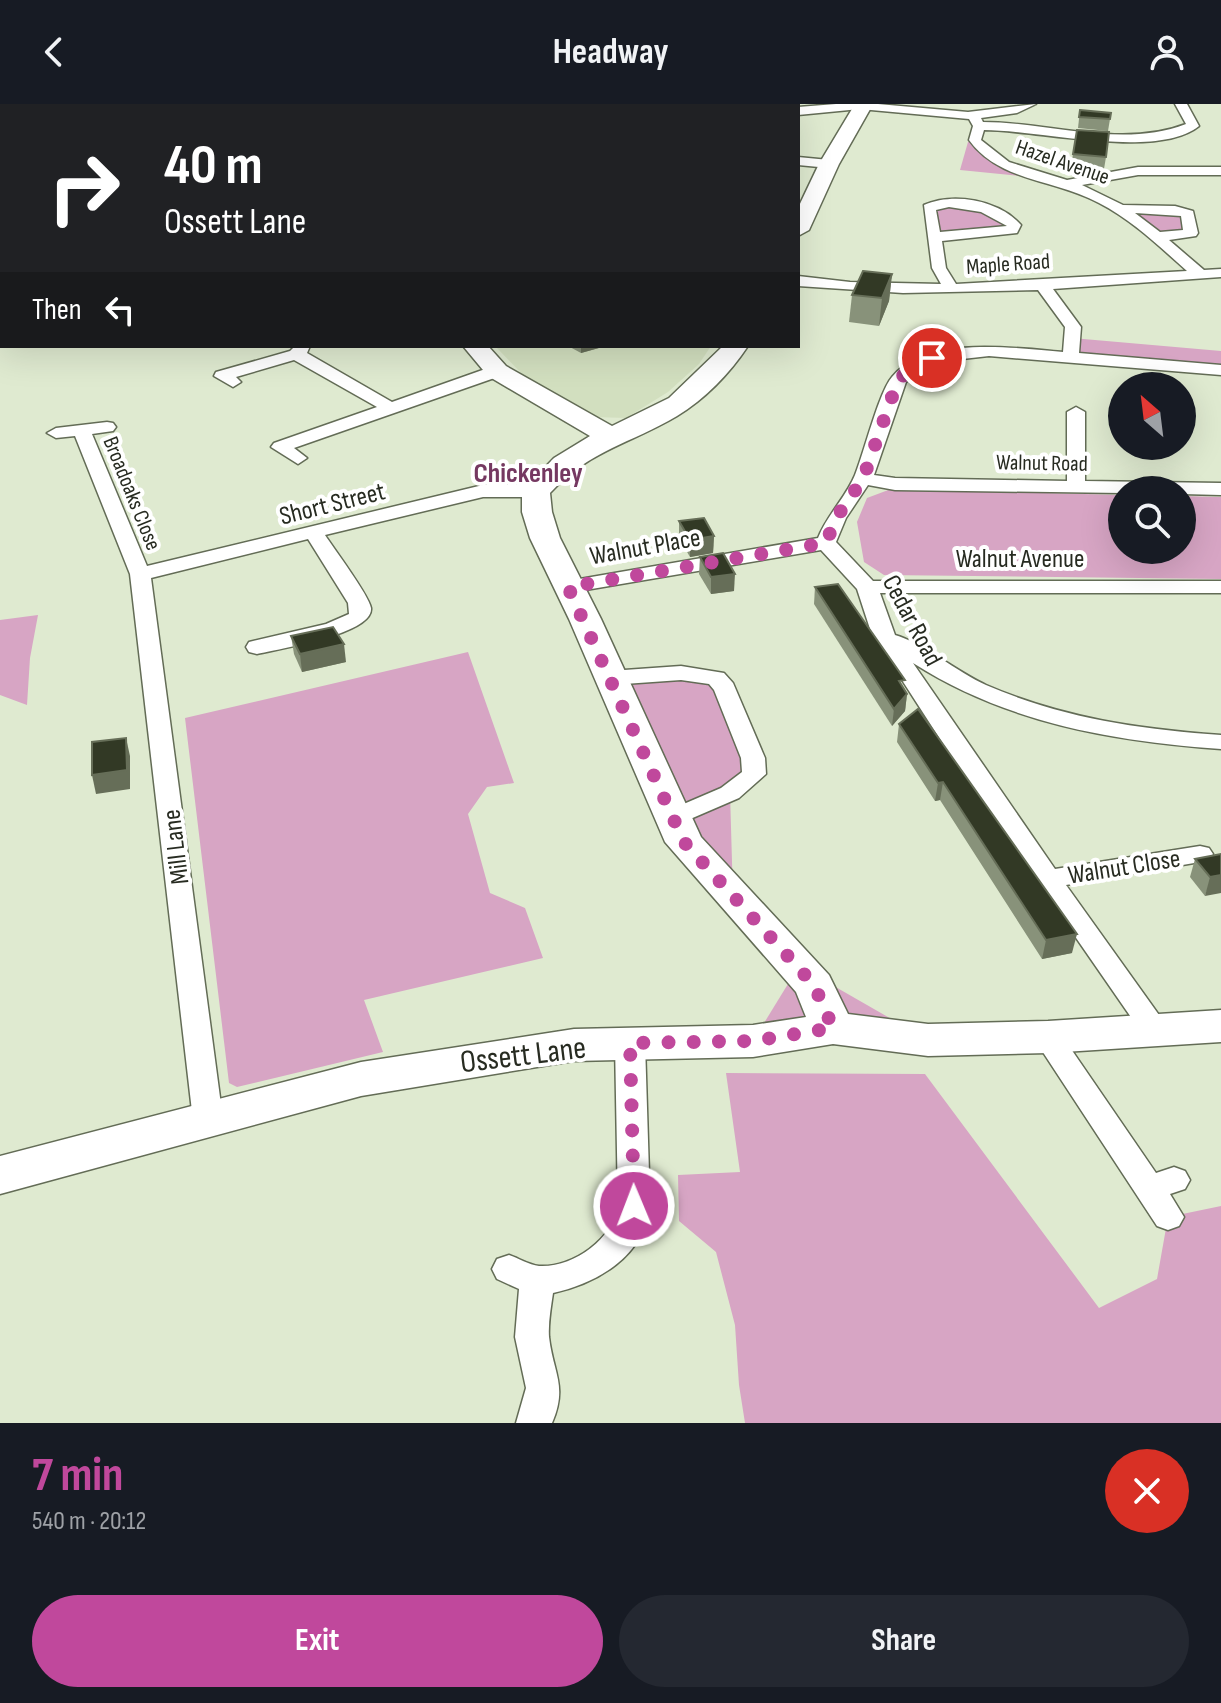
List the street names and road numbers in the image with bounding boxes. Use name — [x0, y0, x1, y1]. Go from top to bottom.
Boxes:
street label: Hazel Avenue — [1012, 134, 1113, 191]
street label: Maple Road — [965, 248, 1051, 281]
street label: Broadoaks Close — [97, 433, 167, 554]
street label: Walnut Road — [996, 449, 1088, 478]
street label: Short Street — [276, 476, 388, 533]
street label: Walnut Place — [588, 523, 703, 572]
street label: Walnut Avenue — [956, 544, 1084, 575]
street label: Cedar Road — [875, 570, 949, 672]
street label: Mill Lane — [157, 808, 196, 886]
street label: Walnut Close — [1066, 843, 1183, 892]
street label: Ossett Lane — [458, 1028, 588, 1083]

